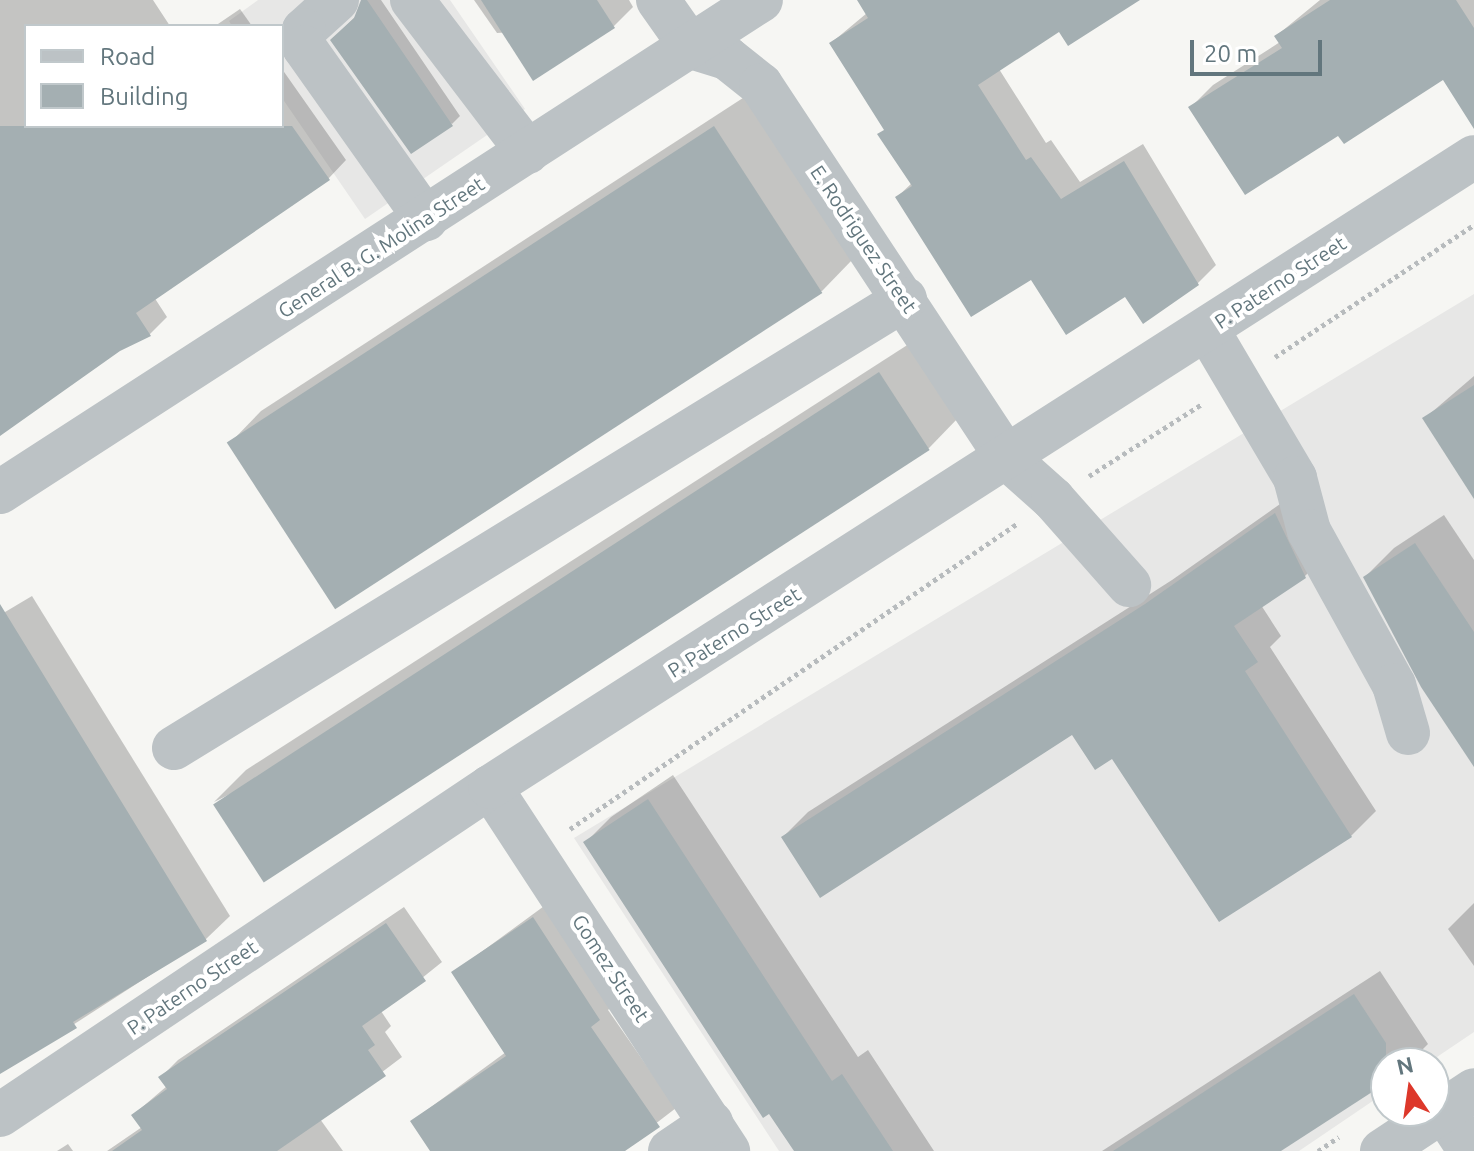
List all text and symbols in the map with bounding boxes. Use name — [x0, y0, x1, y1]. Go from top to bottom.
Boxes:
legend — [24, 24, 284, 128]
scale bar — [1194, 24, 1326, 74]
text: 20 m — [1204, 40, 1257, 67]
text: Road — [100, 43, 155, 70]
text: Building — [100, 83, 188, 110]
street label: E. Rodriguez Street — [806, 161, 922, 317]
street label: General B. G. Molina Street — [273, 171, 489, 323]
street label: P. Paterno Street — [1210, 231, 1350, 333]
street label: P. Paterno Street — [663, 582, 805, 682]
street label: Gomez Street — [567, 910, 655, 1026]
street label: P. Paterno Street — [122, 935, 262, 1039]
north arrow — [1370, 1047, 1450, 1127]
text: N — [1394, 1051, 1416, 1079]

